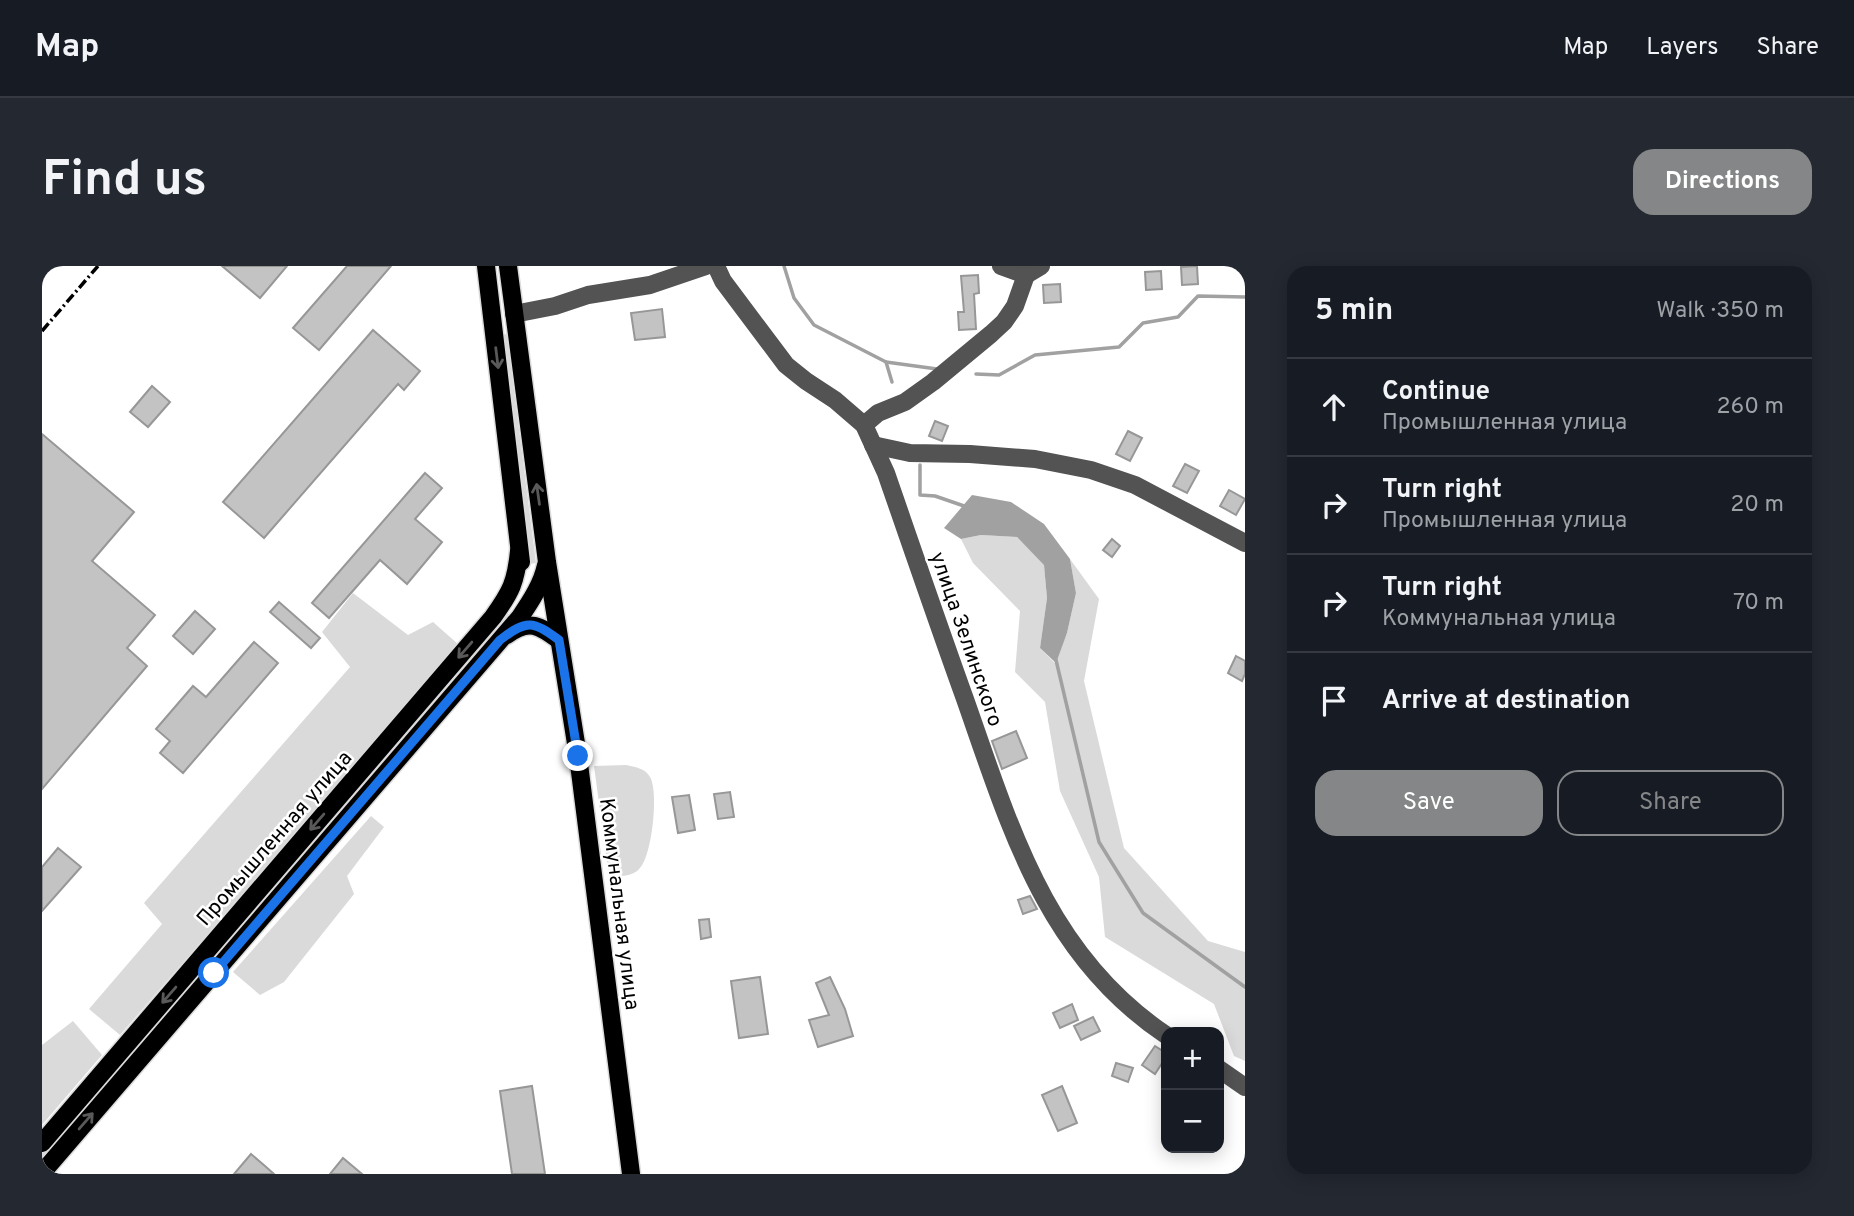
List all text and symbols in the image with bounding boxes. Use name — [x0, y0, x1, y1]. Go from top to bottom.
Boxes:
text: Map — [35, 27, 99, 69]
text: Map — [1563, 33, 1608, 63]
text: Layers — [1646, 33, 1718, 63]
text: Share — [1756, 33, 1819, 63]
button: Directions — [1633, 149, 1812, 215]
text: Find us — [42, 151, 207, 213]
text: 5 min — [1315, 293, 1393, 330]
text: Walk · 350 m — [1656, 297, 1784, 326]
one-way arrow — [491, 346, 504, 369]
text: Continue — [1382, 376, 1490, 409]
icon: ahead — [1315, 388, 1353, 426]
text: 260 m — [1717, 393, 1784, 422]
text: Промышленная улица — [1382, 409, 1627, 438]
text: Turn right — [1382, 474, 1502, 507]
one-way arrow — [531, 483, 544, 506]
icon: right — [1315, 486, 1353, 524]
text: 20 m — [1730, 491, 1784, 520]
text: Промышленная улица — [1382, 507, 1627, 536]
street label: улица Зелинского — [923, 549, 1008, 730]
text: Turn right — [1382, 572, 1502, 605]
icon: right — [1315, 584, 1353, 622]
text: 70 m — [1733, 589, 1784, 618]
text: Коммунальная улица — [1382, 605, 1616, 634]
one-way arrow — [457, 640, 473, 658]
icon: arrive — [1315, 682, 1353, 720]
text: Arrive at destination — [1382, 685, 1630, 718]
route end — [562, 740, 593, 771]
street label: Промышленная улица — [192, 746, 359, 932]
button: Save — [1315, 770, 1543, 836]
button: Share — [1557, 770, 1784, 836]
street label: Коммунальная улица — [592, 797, 645, 1012]
one-way arrow — [309, 813, 325, 831]
route start — [198, 957, 229, 988]
one-way arrow — [161, 986, 177, 1004]
map controls — [1161, 1027, 1224, 1153]
button: + — [1161, 1027, 1224, 1090]
button: − — [1161, 1090, 1224, 1153]
one-way arrow — [78, 1112, 94, 1130]

